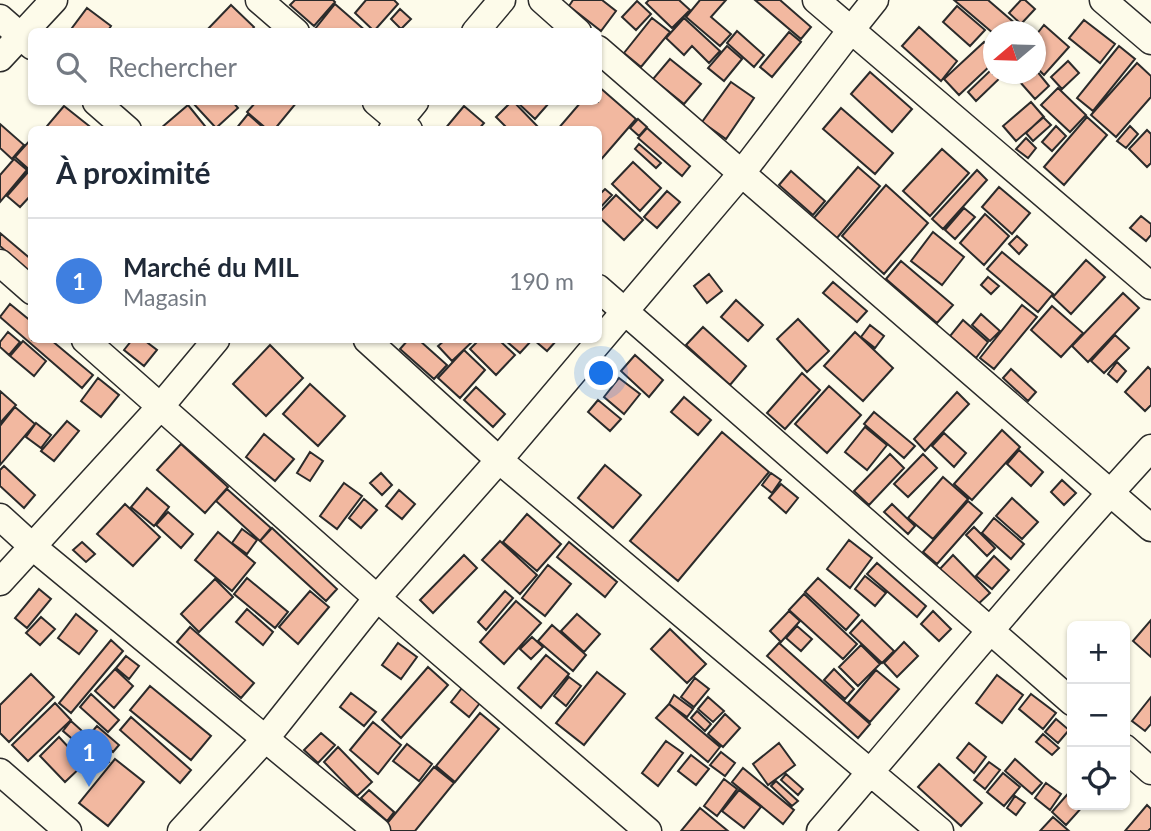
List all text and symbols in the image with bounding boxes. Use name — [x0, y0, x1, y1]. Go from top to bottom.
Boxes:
north arrow — [983, 21, 1046, 84]
search box — [28, 28, 602, 105]
icon: search — [52, 48, 90, 86]
text: Rechercher — [108, 51, 237, 83]
text: À proximité — [56, 154, 211, 190]
text: Marché du MIL — [123, 251, 299, 283]
text: 1 — [72, 267, 86, 295]
text: 190 m — [509, 267, 574, 295]
text: Magasin — [123, 283, 207, 311]
your location — [584, 356, 618, 390]
map controls — [1067, 621, 1130, 810]
button: + — [1067, 621, 1130, 684]
button: − — [1067, 684, 1130, 747]
pin: 1 — [66, 729, 112, 787]
button: locate — [1067, 747, 1130, 810]

